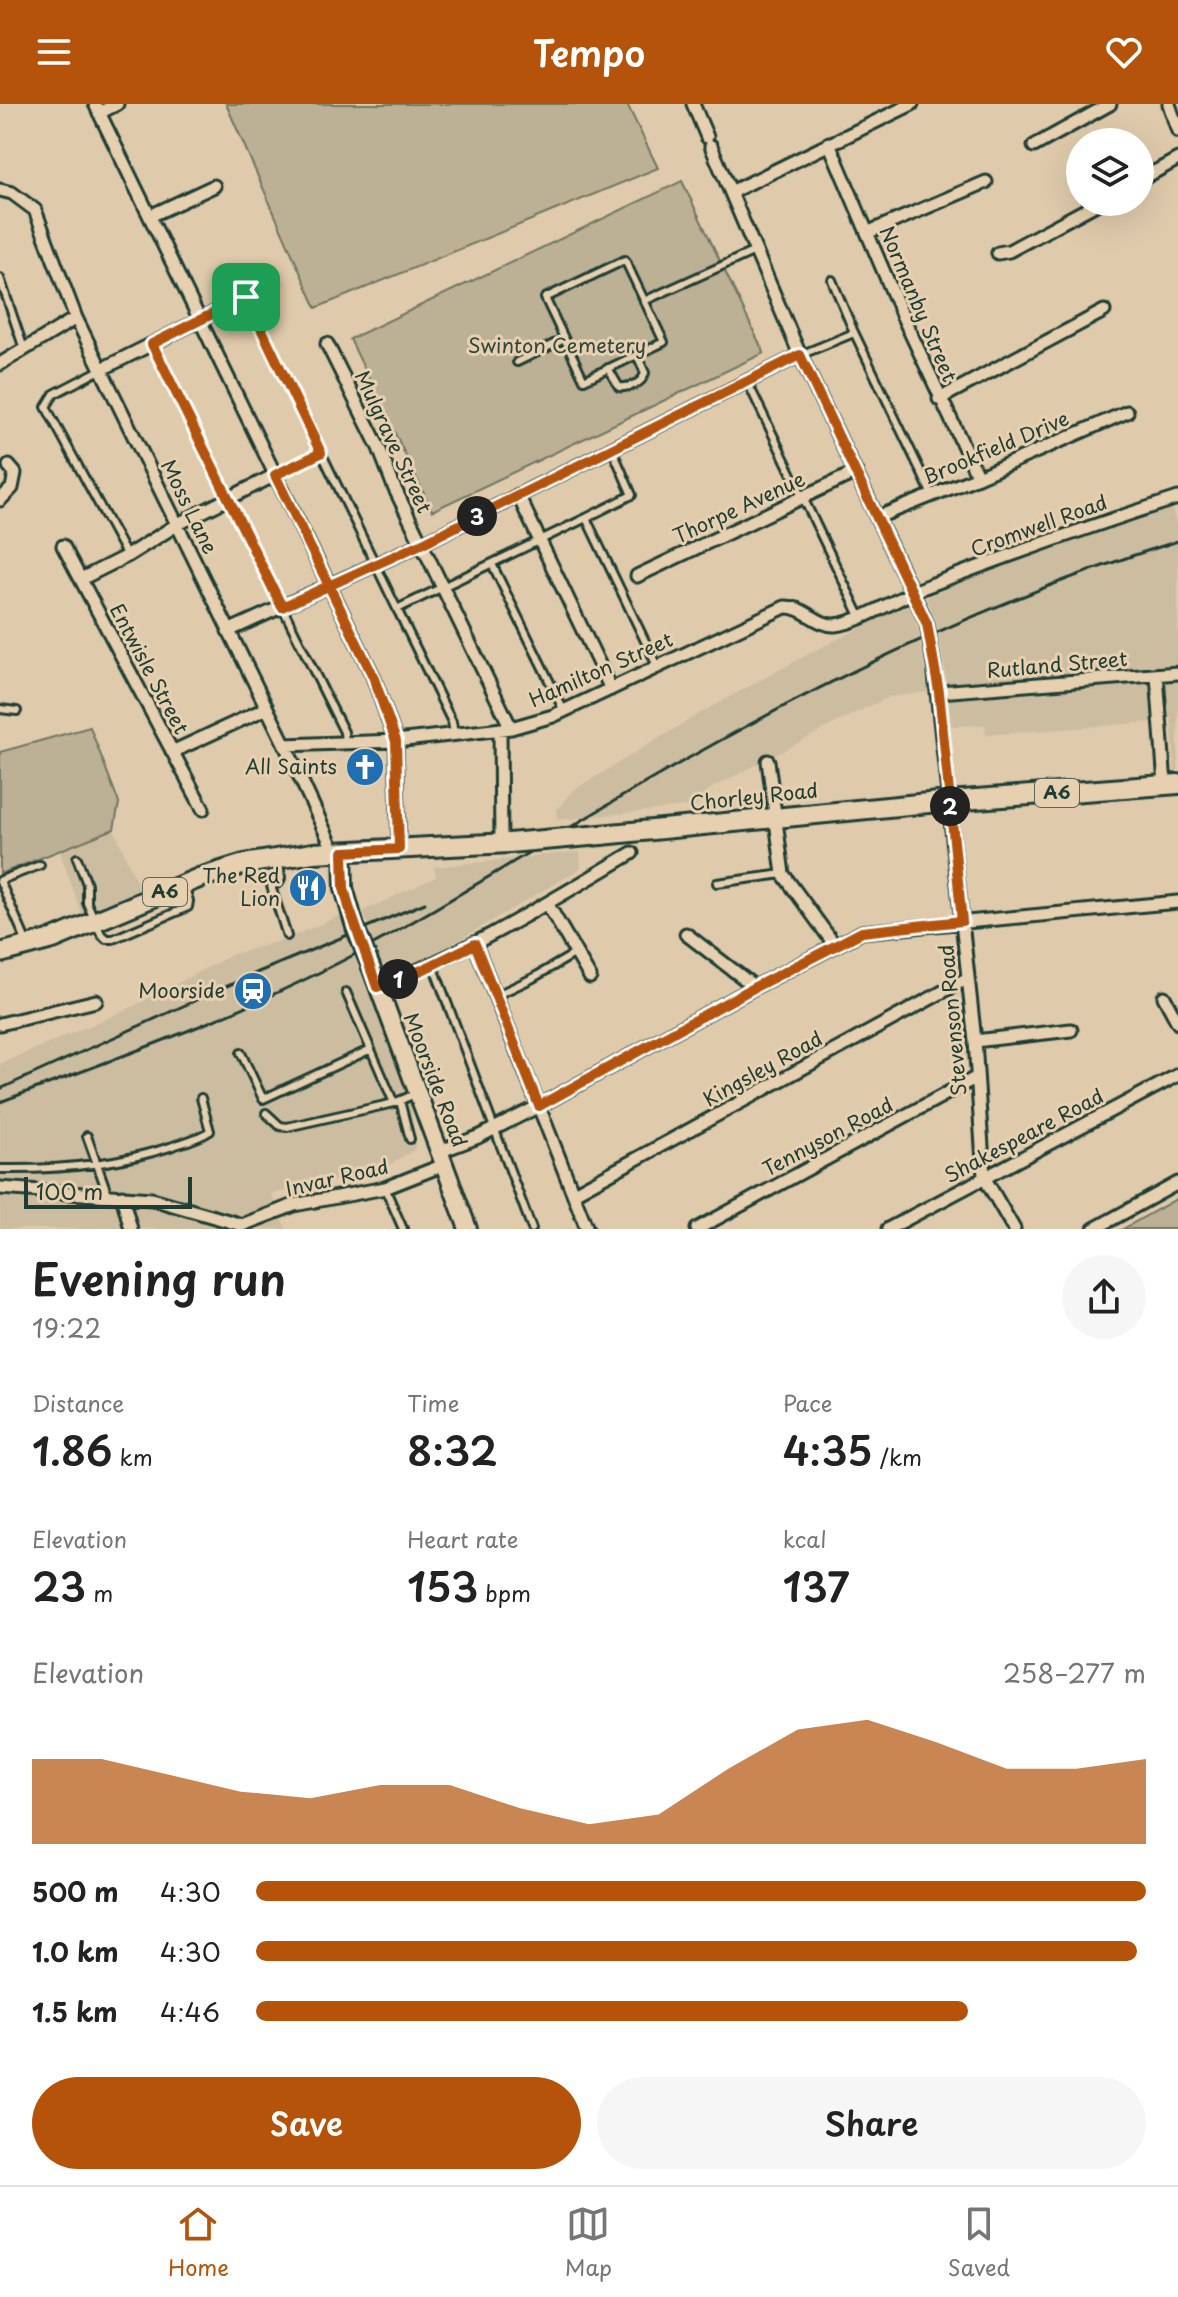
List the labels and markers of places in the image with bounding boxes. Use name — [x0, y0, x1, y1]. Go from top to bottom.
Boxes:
pin — [212, 263, 280, 331]
pin: 3 — [457, 496, 497, 536]
church icon: All Saints — [344, 746, 386, 788]
place label: All Saints — [245, 751, 337, 781]
pin: 2 — [930, 786, 970, 826]
place label: The Red Lion — [202, 860, 280, 913]
restaurant icon: The Red Lion — [287, 867, 329, 909]
pin: 1 — [378, 959, 418, 999]
station icon: Moorside — [232, 970, 274, 1012]
place label: Moorside — [138, 975, 225, 1005]

